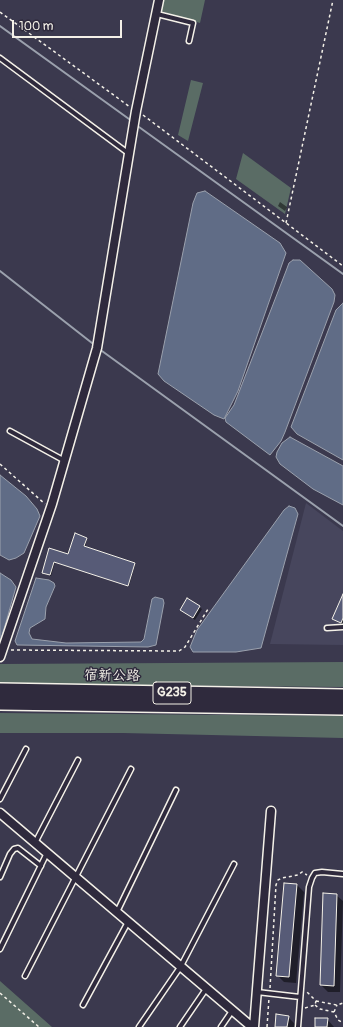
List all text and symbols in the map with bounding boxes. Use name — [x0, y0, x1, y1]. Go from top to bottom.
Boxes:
scale bar — [14, 12, 124, 38]
text: 100 m — [19, 19, 53, 34]
street label: 宿新公路 — [84, 667, 140, 685]
road number: G235 — [153, 682, 191, 704]

